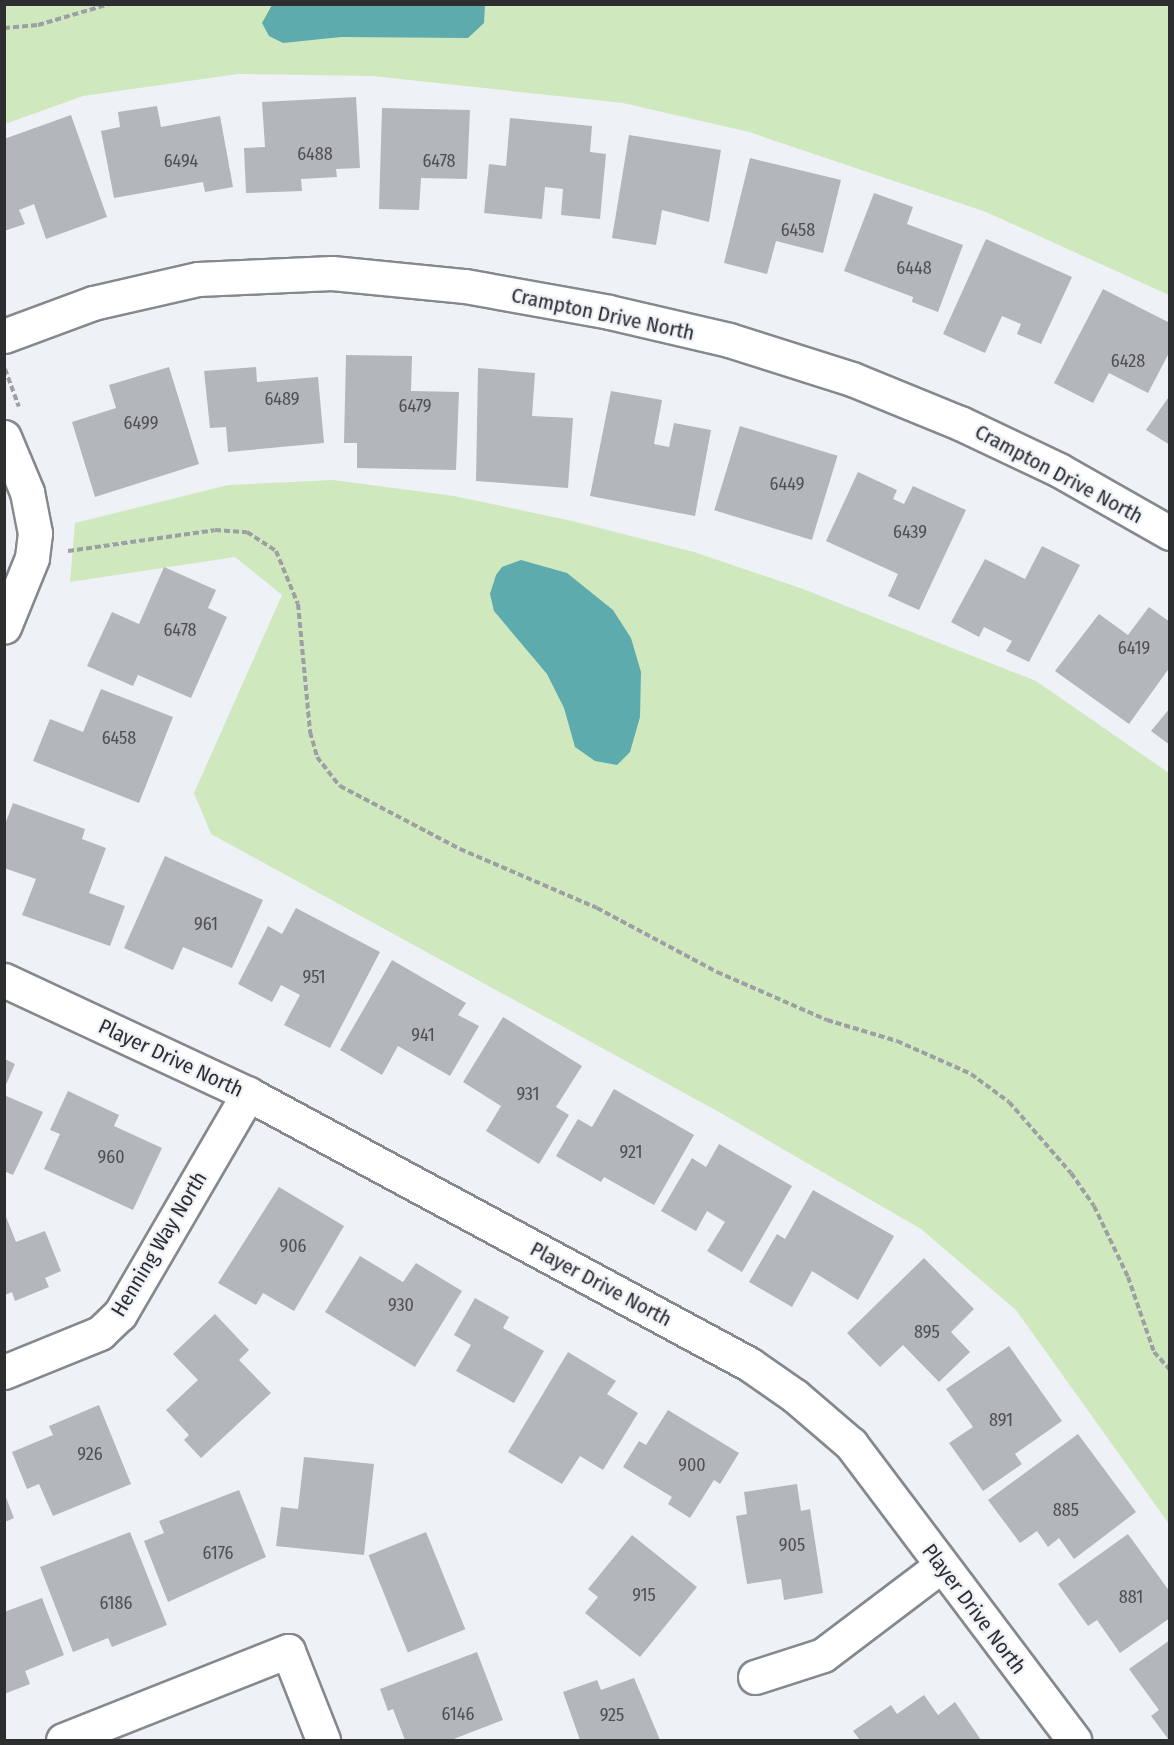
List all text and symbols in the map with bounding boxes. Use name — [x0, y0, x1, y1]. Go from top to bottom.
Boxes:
house number: 6488 — [297, 143, 333, 165]
house number: 6494 — [164, 150, 198, 172]
house number: 6478 — [422, 150, 456, 172]
house number: 6458 — [781, 219, 815, 241]
house number: 6448 — [896, 257, 932, 279]
street label: Crampton Drive North — [509, 282, 697, 346]
house number: 6428 — [1111, 350, 1145, 372]
house number: 6489 — [264, 388, 300, 410]
house number: 6479 — [398, 395, 432, 417]
house number: 6499 — [124, 412, 158, 434]
street label: Crampton Drive North — [971, 419, 1147, 529]
house number: 6449 — [770, 473, 804, 495]
house number: 6439 — [893, 521, 927, 543]
house number: 6478 — [163, 619, 197, 641]
house number: 6419 — [1118, 637, 1150, 659]
house number: 6458 — [102, 727, 136, 749]
house number: 961 — [194, 913, 218, 935]
house number: 951 — [302, 966, 326, 988]
street label: Player Drive North — [95, 1013, 247, 1103]
house number: 941 — [411, 1024, 435, 1046]
house number: 931 — [516, 1083, 540, 1105]
house number: 921 — [619, 1141, 643, 1163]
house number: 960 — [97, 1146, 125, 1168]
street label: Henning Way North — [106, 1167, 212, 1321]
house number: 906 — [279, 1235, 307, 1257]
street label: Player Drive North — [526, 1236, 676, 1332]
house number: 930 — [388, 1294, 414, 1316]
house number: 895 — [914, 1321, 940, 1343]
house number: 891 — [989, 1409, 1013, 1431]
house number: 926 — [77, 1443, 103, 1465]
house number: 900 — [678, 1454, 706, 1476]
house number: 885 — [1053, 1499, 1079, 1521]
house number: 905 — [779, 1534, 805, 1556]
street label: Player Drive North — [917, 1539, 1031, 1679]
house number: 6176 — [203, 1542, 233, 1564]
house number: 915 — [632, 1584, 656, 1606]
house number: 881 — [1119, 1586, 1143, 1608]
house number: 6186 — [99, 1592, 133, 1614]
house number: 6146 — [442, 1703, 474, 1725]
house number: 925 — [600, 1704, 624, 1726]

